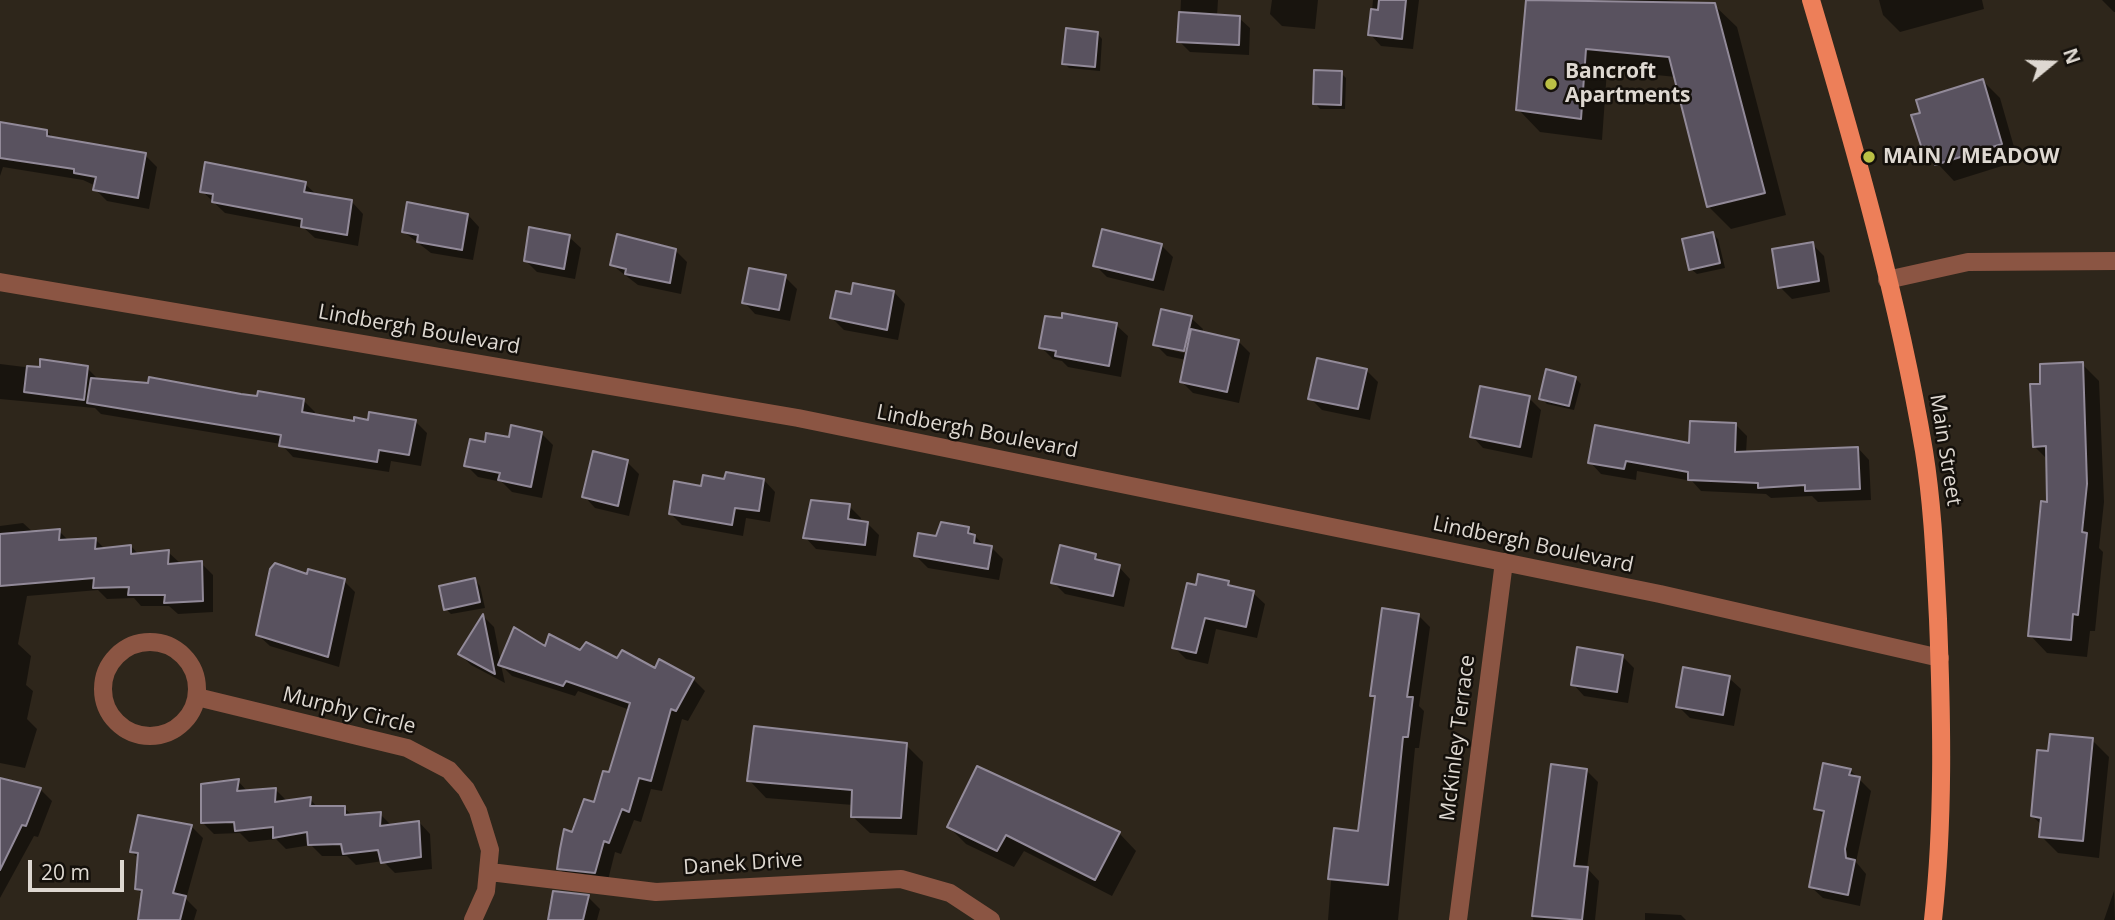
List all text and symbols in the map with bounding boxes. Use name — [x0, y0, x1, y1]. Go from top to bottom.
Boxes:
north arrow — [2017, 28, 2087, 98]
text: N — [2057, 45, 2087, 68]
place label: Bancroft Apartments — [1565, 59, 1690, 109]
marker: Bancroft Apartments — [1543, 76, 1559, 92]
place label: MAIN / MEADOW — [1883, 144, 2060, 170]
marker: MAIN / MEADOW — [1861, 149, 1877, 165]
street label: Lindbergh Boulevard — [316, 300, 522, 360]
street label: Main Street — [1924, 392, 1966, 508]
street label: Lindbergh Boulevard — [874, 400, 1080, 464]
street label: Lindbergh Boulevard — [1430, 511, 1636, 579]
street label: McKinley Terrace — [1435, 654, 1481, 822]
street label: Murphy Circle — [280, 682, 418, 740]
scale bar — [32, 846, 128, 890]
street label: Danek Drive — [683, 847, 803, 881]
text: 20 m — [41, 858, 90, 886]

